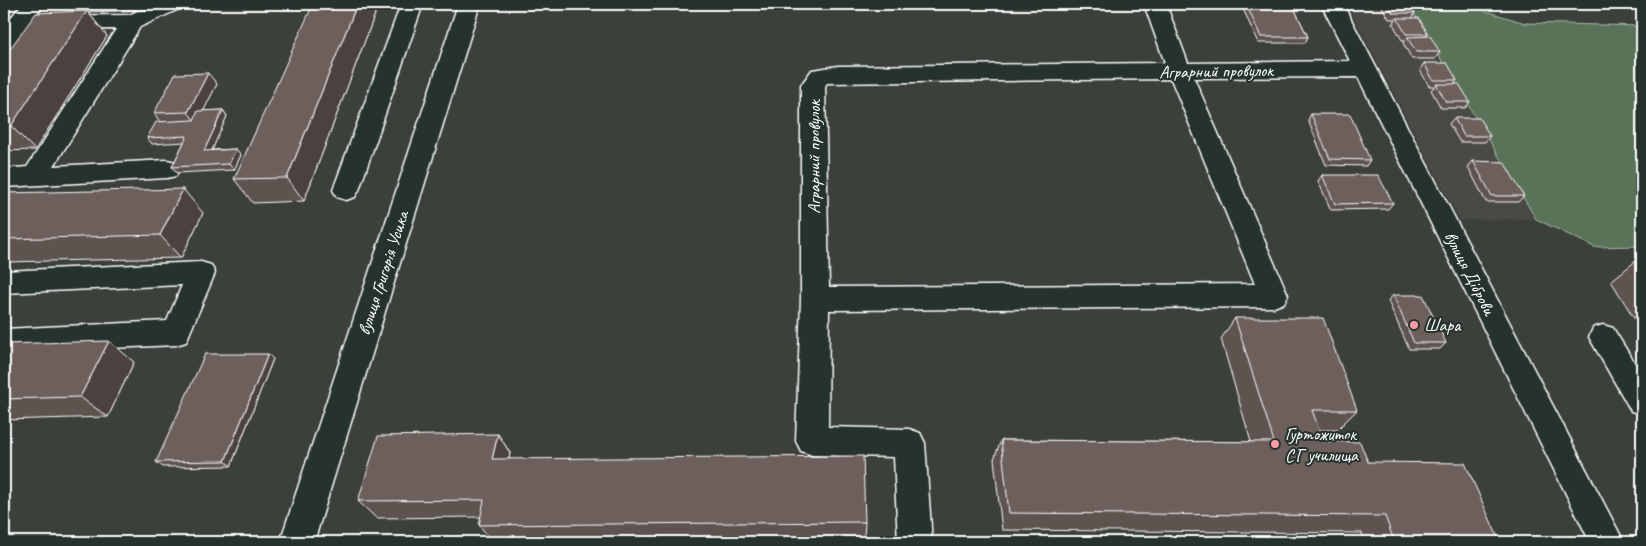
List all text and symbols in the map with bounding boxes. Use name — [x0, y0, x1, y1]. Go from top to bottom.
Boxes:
street label: Аграрний провулок — [1159, 59, 1274, 83]
street label: Аграрний провулок — [803, 99, 825, 214]
street label: вулиця Григорія Усика — [353, 207, 414, 338]
street label: вулиця Діброви — [1440, 227, 1501, 319]
place label: Шара — [1424, 314, 1462, 336]
marker: Шара — [1408, 319, 1420, 331]
place label: Гуртожиток СГ училища — [1285, 423, 1359, 466]
marker: Гуртожиток СГ училища — [1269, 438, 1281, 450]

